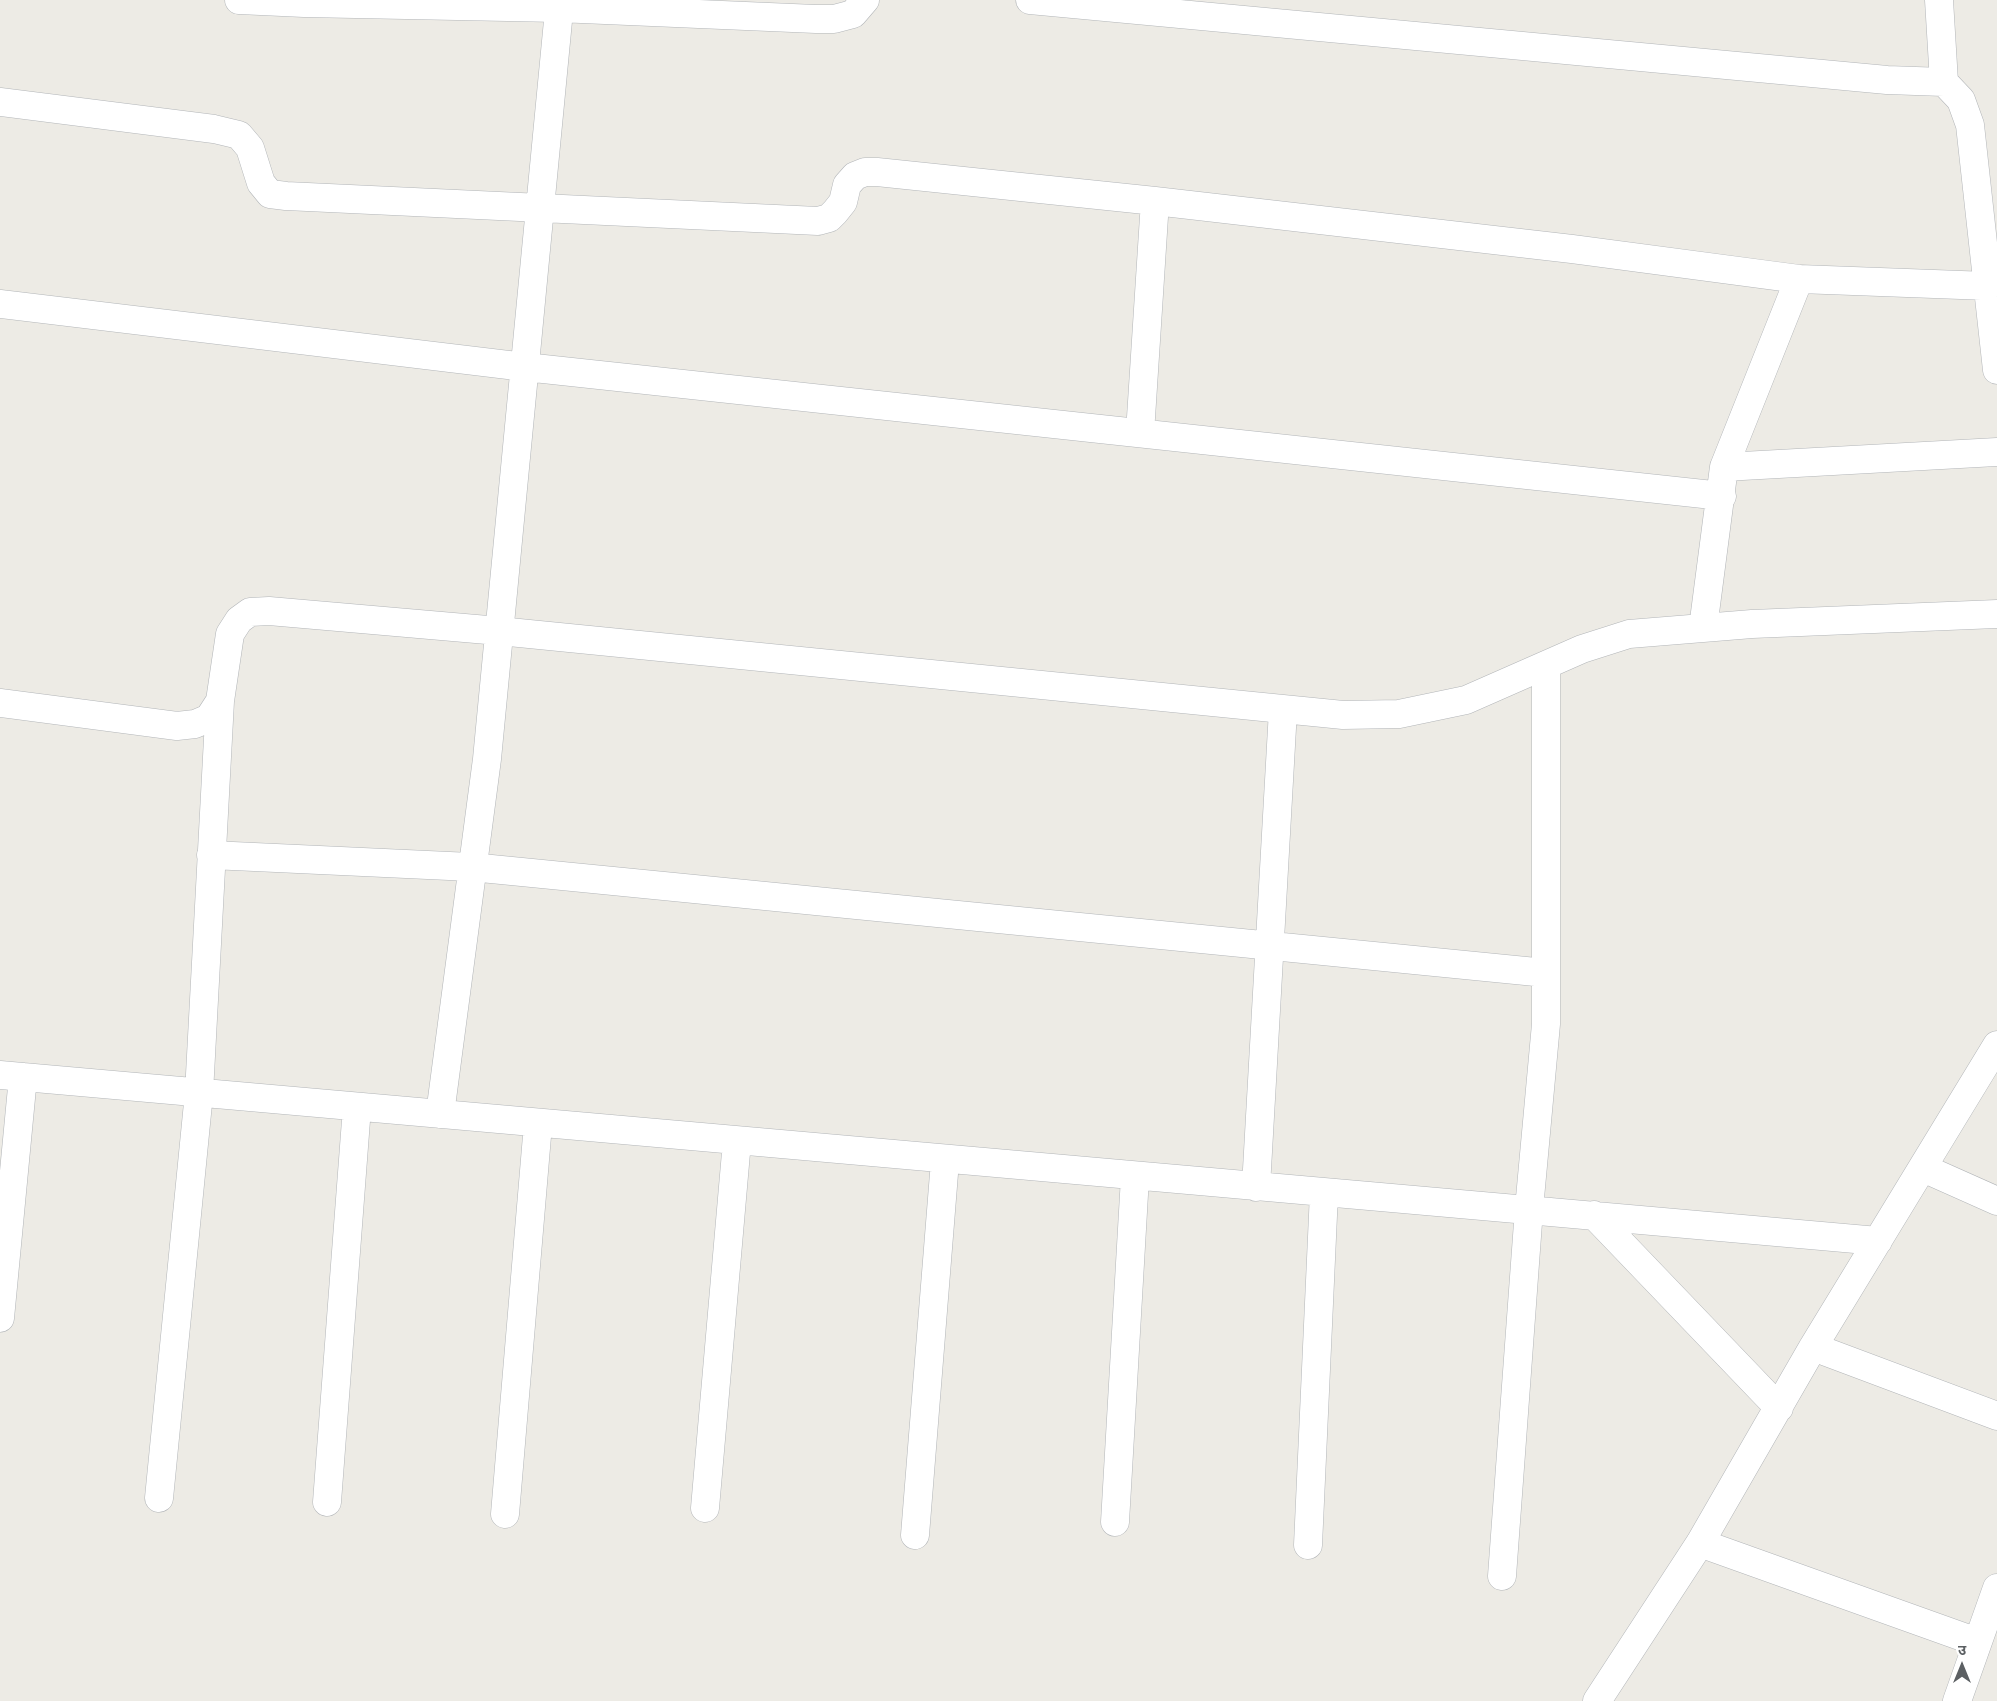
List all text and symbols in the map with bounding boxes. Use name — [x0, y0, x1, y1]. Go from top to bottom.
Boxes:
north arrow — [1937, 1641, 1987, 1691]
text: उ — [1958, 1642, 1966, 1659]

